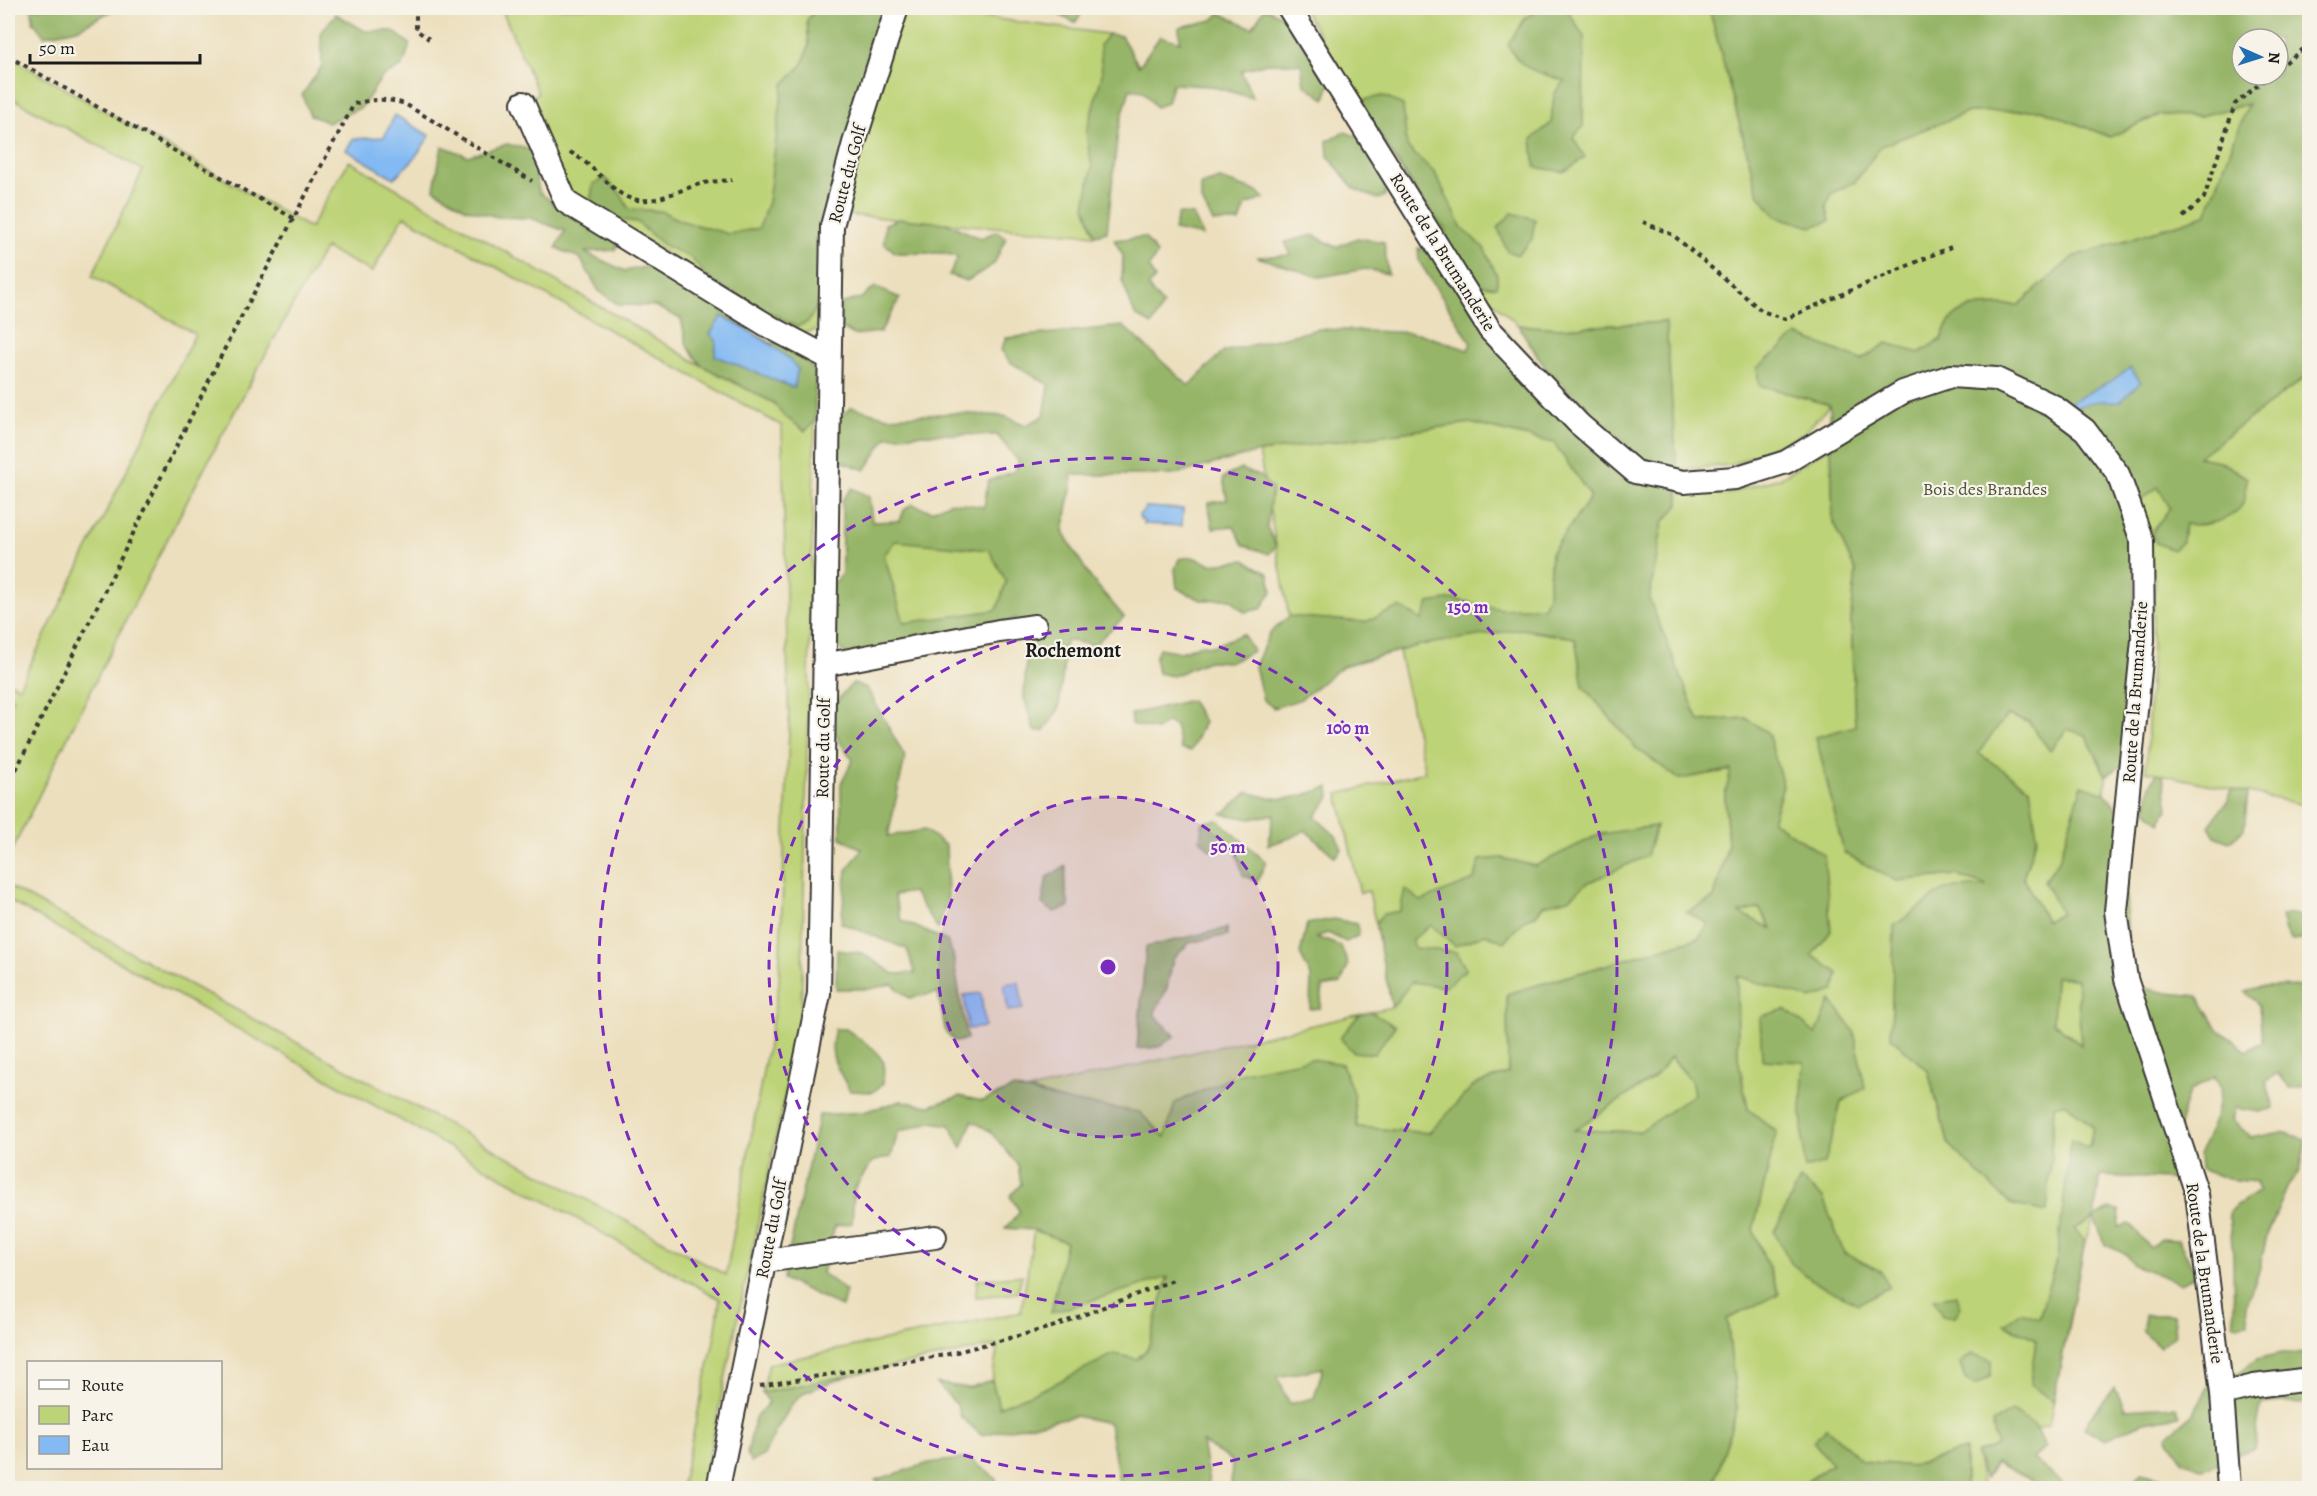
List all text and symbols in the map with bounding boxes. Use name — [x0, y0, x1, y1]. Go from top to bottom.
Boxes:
scale bar — [30, 27, 200, 65]
north arrow — [2230, 27, 2290, 87]
text: 50 m — [39, 36, 75, 60]
text: N — [2263, 51, 2285, 64]
street label: Route du Golf — [822, 119, 872, 226]
street label: Route de la Brumanderie — [1384, 168, 1502, 336]
park label: Bois des Brandes — [1923, 477, 2047, 501]
text: 150 m — [1447, 595, 1489, 619]
street label: Route de la Brumanderie — [2117, 600, 2153, 784]
district label: Rochemont — [1025, 637, 1121, 664]
street label: Route du Golf — [810, 694, 836, 799]
text: 100 m — [1327, 716, 1369, 740]
text: 50 m — [1211, 835, 1245, 859]
centre of rings — [1098, 957, 1118, 977]
street label: Route du Golf — [750, 1174, 793, 1281]
street label: Route de la Brumanderie — [2180, 1181, 2230, 1365]
legend — [27, 1361, 222, 1469]
text: Route — [81, 1373, 124, 1397]
text: Parc — [81, 1403, 113, 1427]
text: Eau — [81, 1433, 110, 1457]

